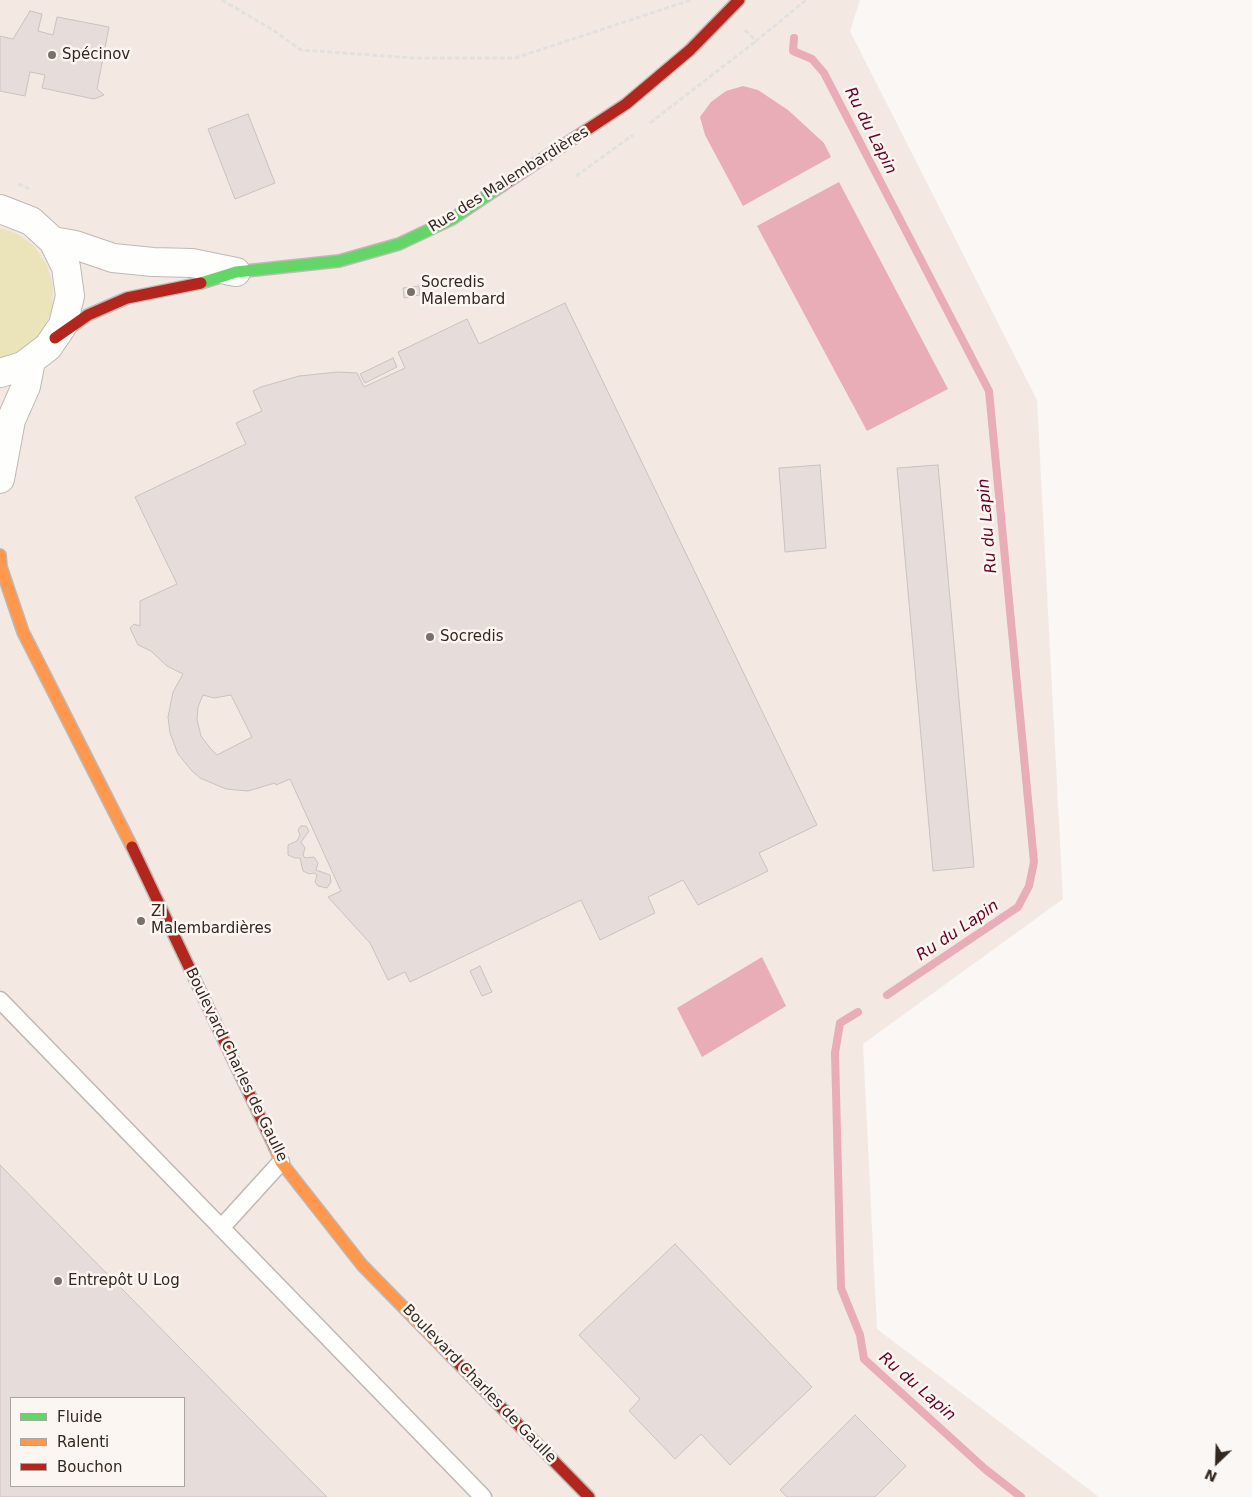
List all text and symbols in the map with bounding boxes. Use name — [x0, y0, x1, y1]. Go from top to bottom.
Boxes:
place label: Spécinov — [62, 46, 130, 64]
marker: Spécinov — [46, 49, 58, 61]
water label: Ru du Lapin — [840, 84, 900, 178]
street label: Rue des Malembardières — [426, 123, 592, 237]
place label: Socredis Malembard — [421, 274, 505, 309]
marker: Socredis Malembard — [405, 286, 417, 298]
water label: Ru du Lapin — [974, 478, 1002, 574]
place label: Socredis — [440, 628, 504, 646]
marker: Socredis — [424, 631, 436, 643]
water label: Ru du Lapin — [913, 896, 1003, 966]
place label: ZI Malembardières — [151, 903, 272, 938]
marker: ZI Malembardières — [135, 915, 147, 927]
street label: Boulevard Charles de Gaulle — [181, 965, 291, 1165]
place label: Entrepôt U Log — [68, 1272, 180, 1290]
marker: Entrepôt U Log — [52, 1275, 64, 1287]
street label: Boulevard Charles de Gaulle — [398, 1301, 560, 1467]
water label: Ru du Lapin — [875, 1349, 959, 1425]
legend — [10, 1397, 185, 1487]
text: Fluide — [57, 1408, 102, 1426]
text: Ralenti — [57, 1433, 109, 1451]
north arrow — [1192, 1437, 1242, 1487]
text: Bouchon — [57, 1458, 122, 1476]
text: N — [1202, 1466, 1220, 1485]

